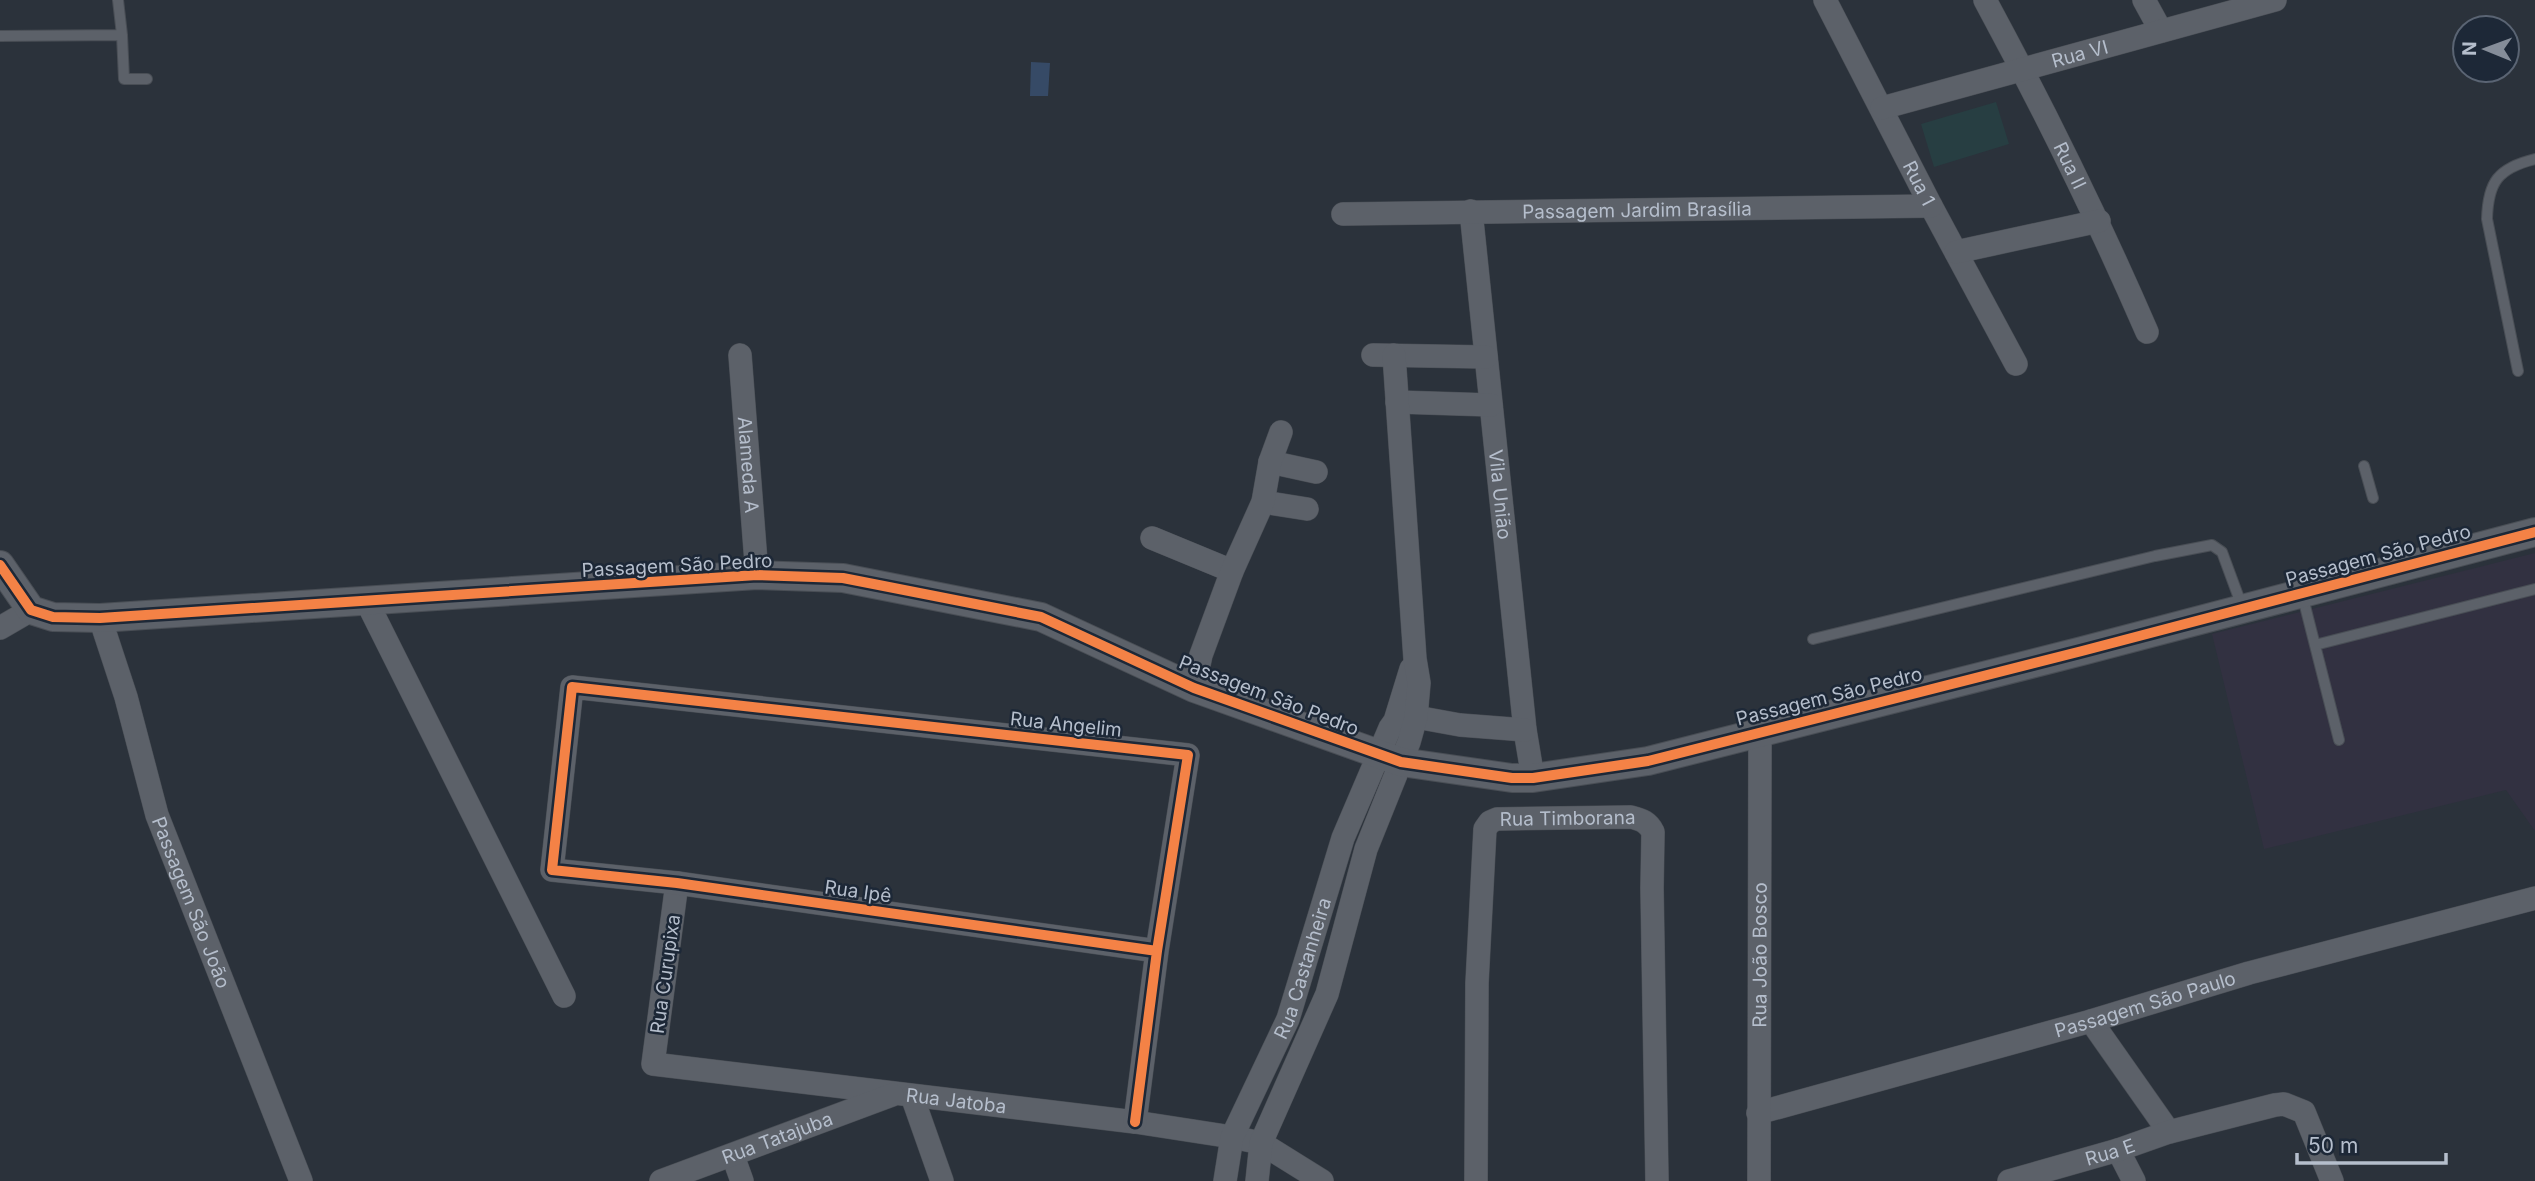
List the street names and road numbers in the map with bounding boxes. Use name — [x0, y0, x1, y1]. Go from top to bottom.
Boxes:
street label: Rua VI — [2049, 35, 2111, 73]
street label: Rua II — [2048, 138, 2091, 193]
street label: Rua 1 — [1898, 157, 1940, 210]
street label: Passagem Jardim Brasília — [1522, 197, 1752, 224]
street label: Alameda A — [733, 416, 763, 514]
street label: Vila União — [1484, 448, 1516, 541]
street label: Passagem São Pedro — [2283, 520, 2473, 591]
street label: Passagem São Pedro — [581, 549, 773, 582]
street label: Passagem São Pedro — [1176, 651, 1362, 740]
street label: Passagem São Pedro — [1734, 662, 1924, 731]
street label: Rua Angelim — [1009, 707, 1123, 742]
street label: Rua Timborana — [1500, 806, 1636, 831]
street label: Passagem São João — [147, 813, 235, 992]
street label: Rua Ipê — [823, 875, 893, 908]
street label: Rua João Bosco — [1748, 882, 1772, 1028]
street label: Rua Castanheira — [1269, 895, 1336, 1043]
street label: Rua Curupixa — [646, 913, 685, 1035]
street label: Passagem São Paulo — [2052, 967, 2239, 1043]
street label: Rua Jatoba — [905, 1084, 1008, 1118]
street label: Rua Tatajuba — [719, 1107, 836, 1169]
street label: Rua E — [2082, 1134, 2138, 1171]

